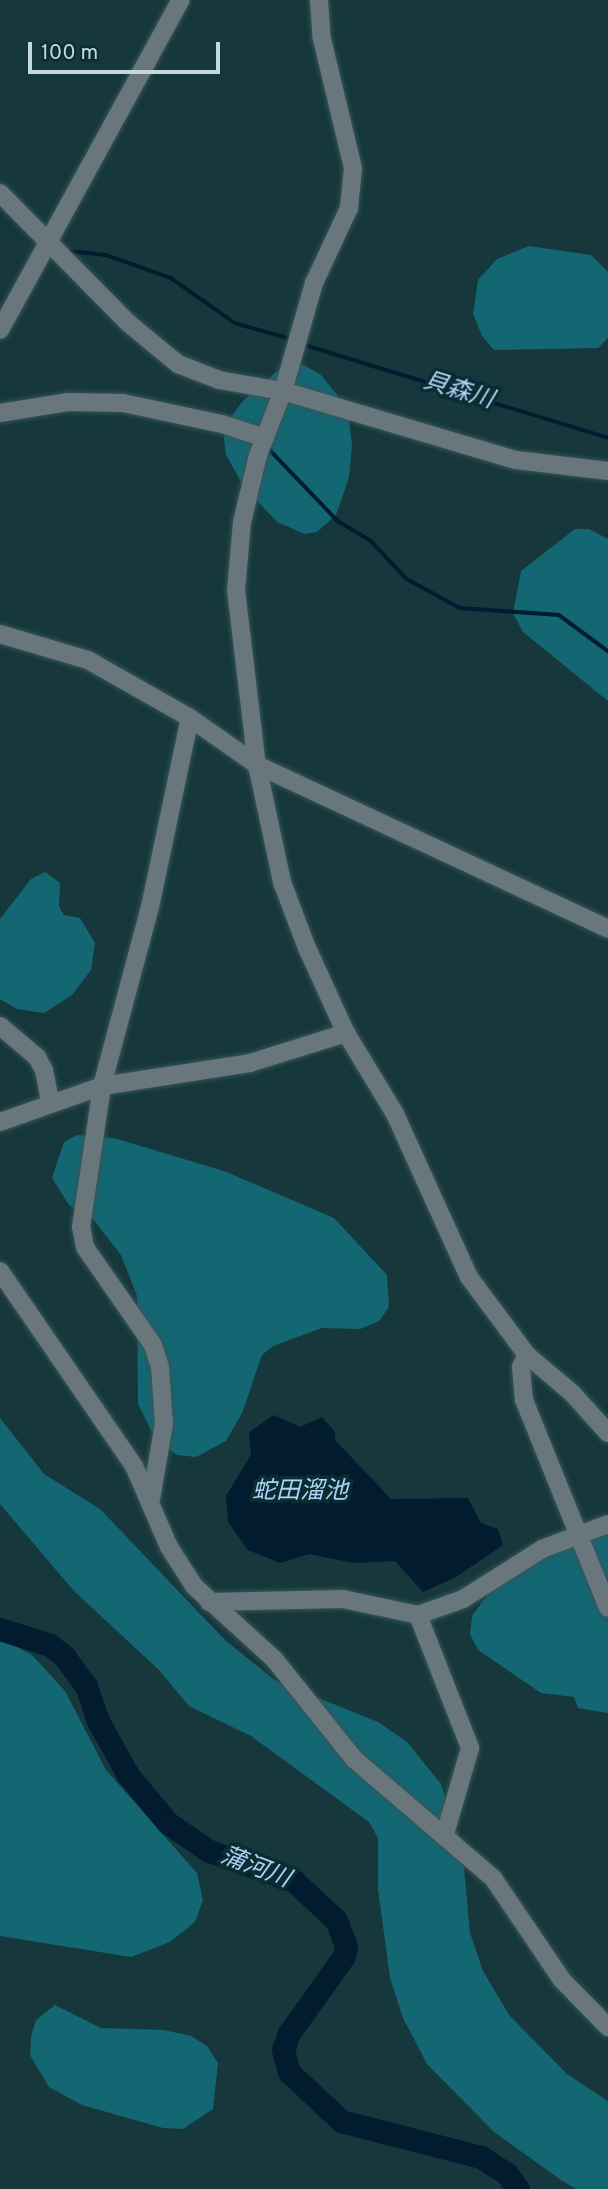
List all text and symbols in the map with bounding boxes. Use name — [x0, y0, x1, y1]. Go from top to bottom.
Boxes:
scale bar — [32, 28, 224, 72]
text: 100 m — [41, 40, 98, 67]
water label: 貝森川 — [419, 368, 497, 416]
water label: 蛇田溜池 — [252, 1479, 348, 1507]
water label: 蒲河川 — [216, 1843, 294, 1895]

